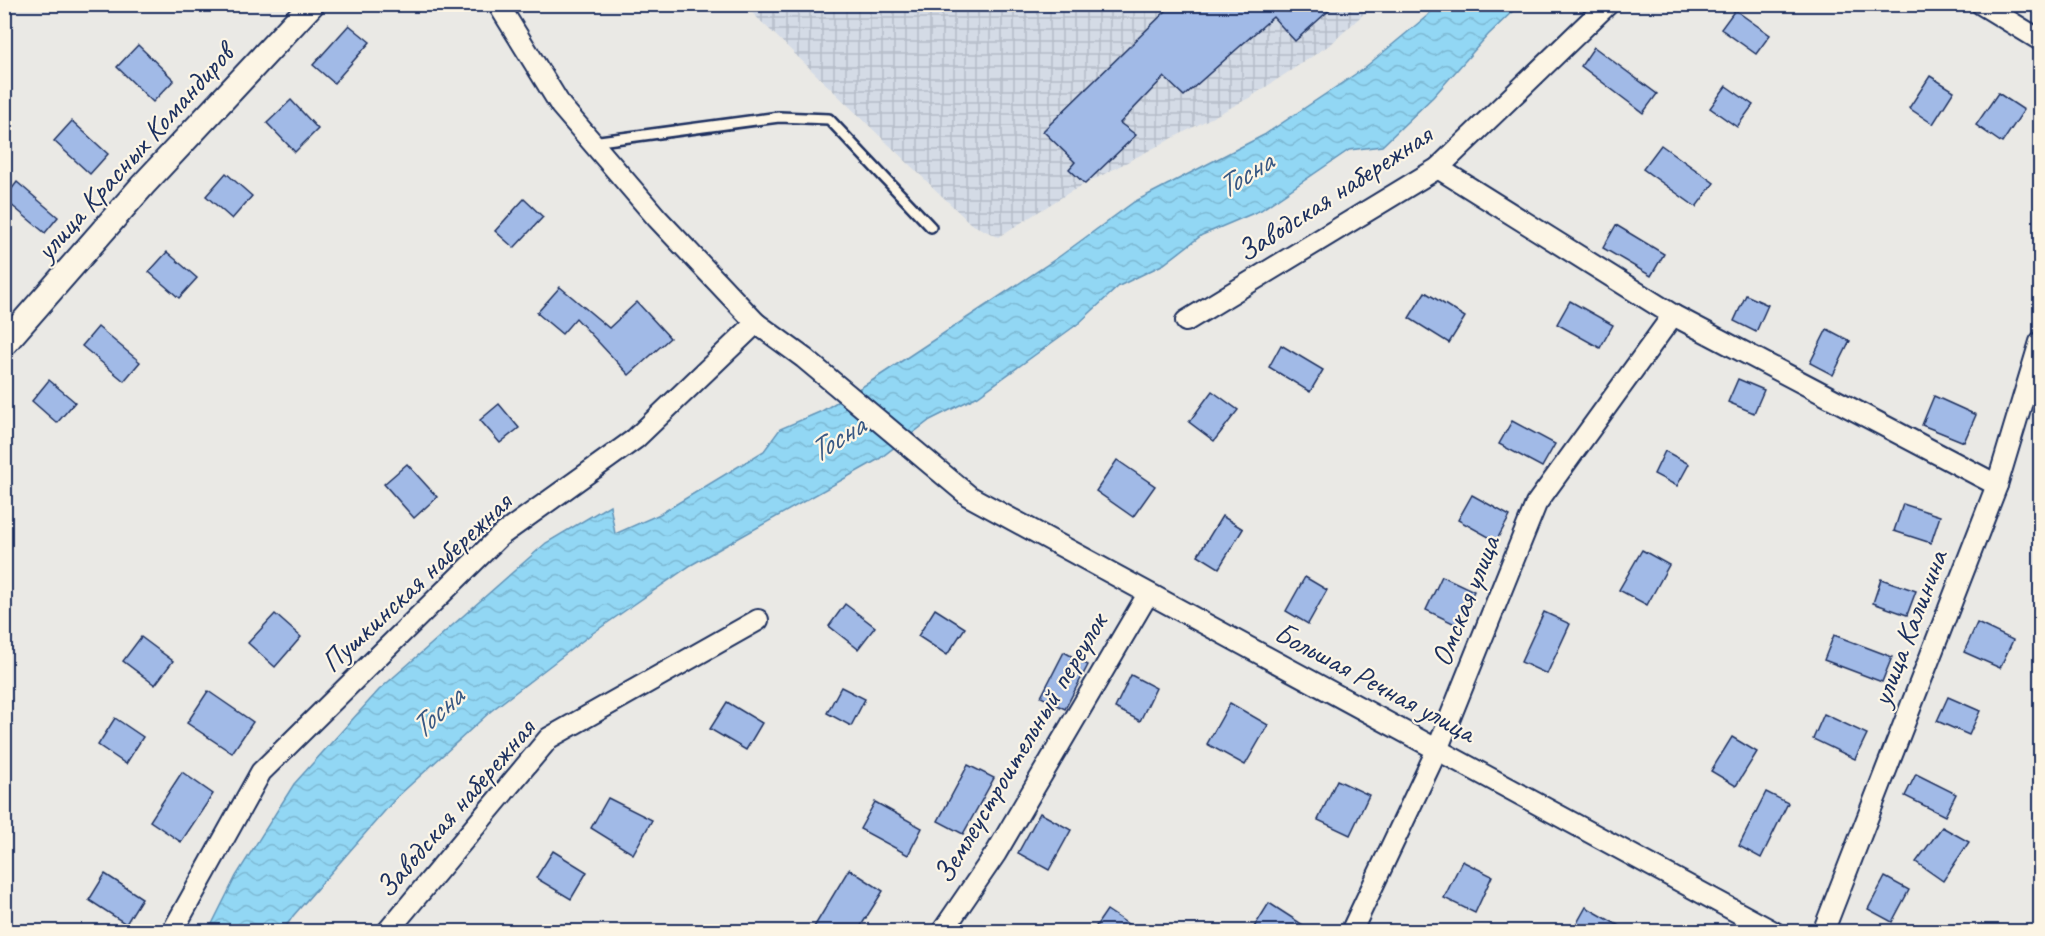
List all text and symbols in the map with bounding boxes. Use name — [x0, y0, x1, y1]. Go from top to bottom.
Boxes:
street label: улица Красных Командиров — [25, 31, 245, 270]
street label: Заводская набережная — [1229, 114, 1441, 270]
water label: Тосна — [1208, 140, 1283, 208]
water label: Тосна — [800, 404, 875, 472]
street label: Пушкинская набережная — [313, 482, 521, 680]
street label: Омская улица — [1422, 528, 1509, 672]
street label: улица Калинина — [1861, 543, 1957, 713]
street label: Землеустроительный переулок — [924, 603, 1117, 890]
street label: Большая Речная улица — [1268, 613, 1484, 752]
water label: Тосна — [401, 675, 474, 748]
street label: Заводская набережная — [367, 709, 545, 905]

